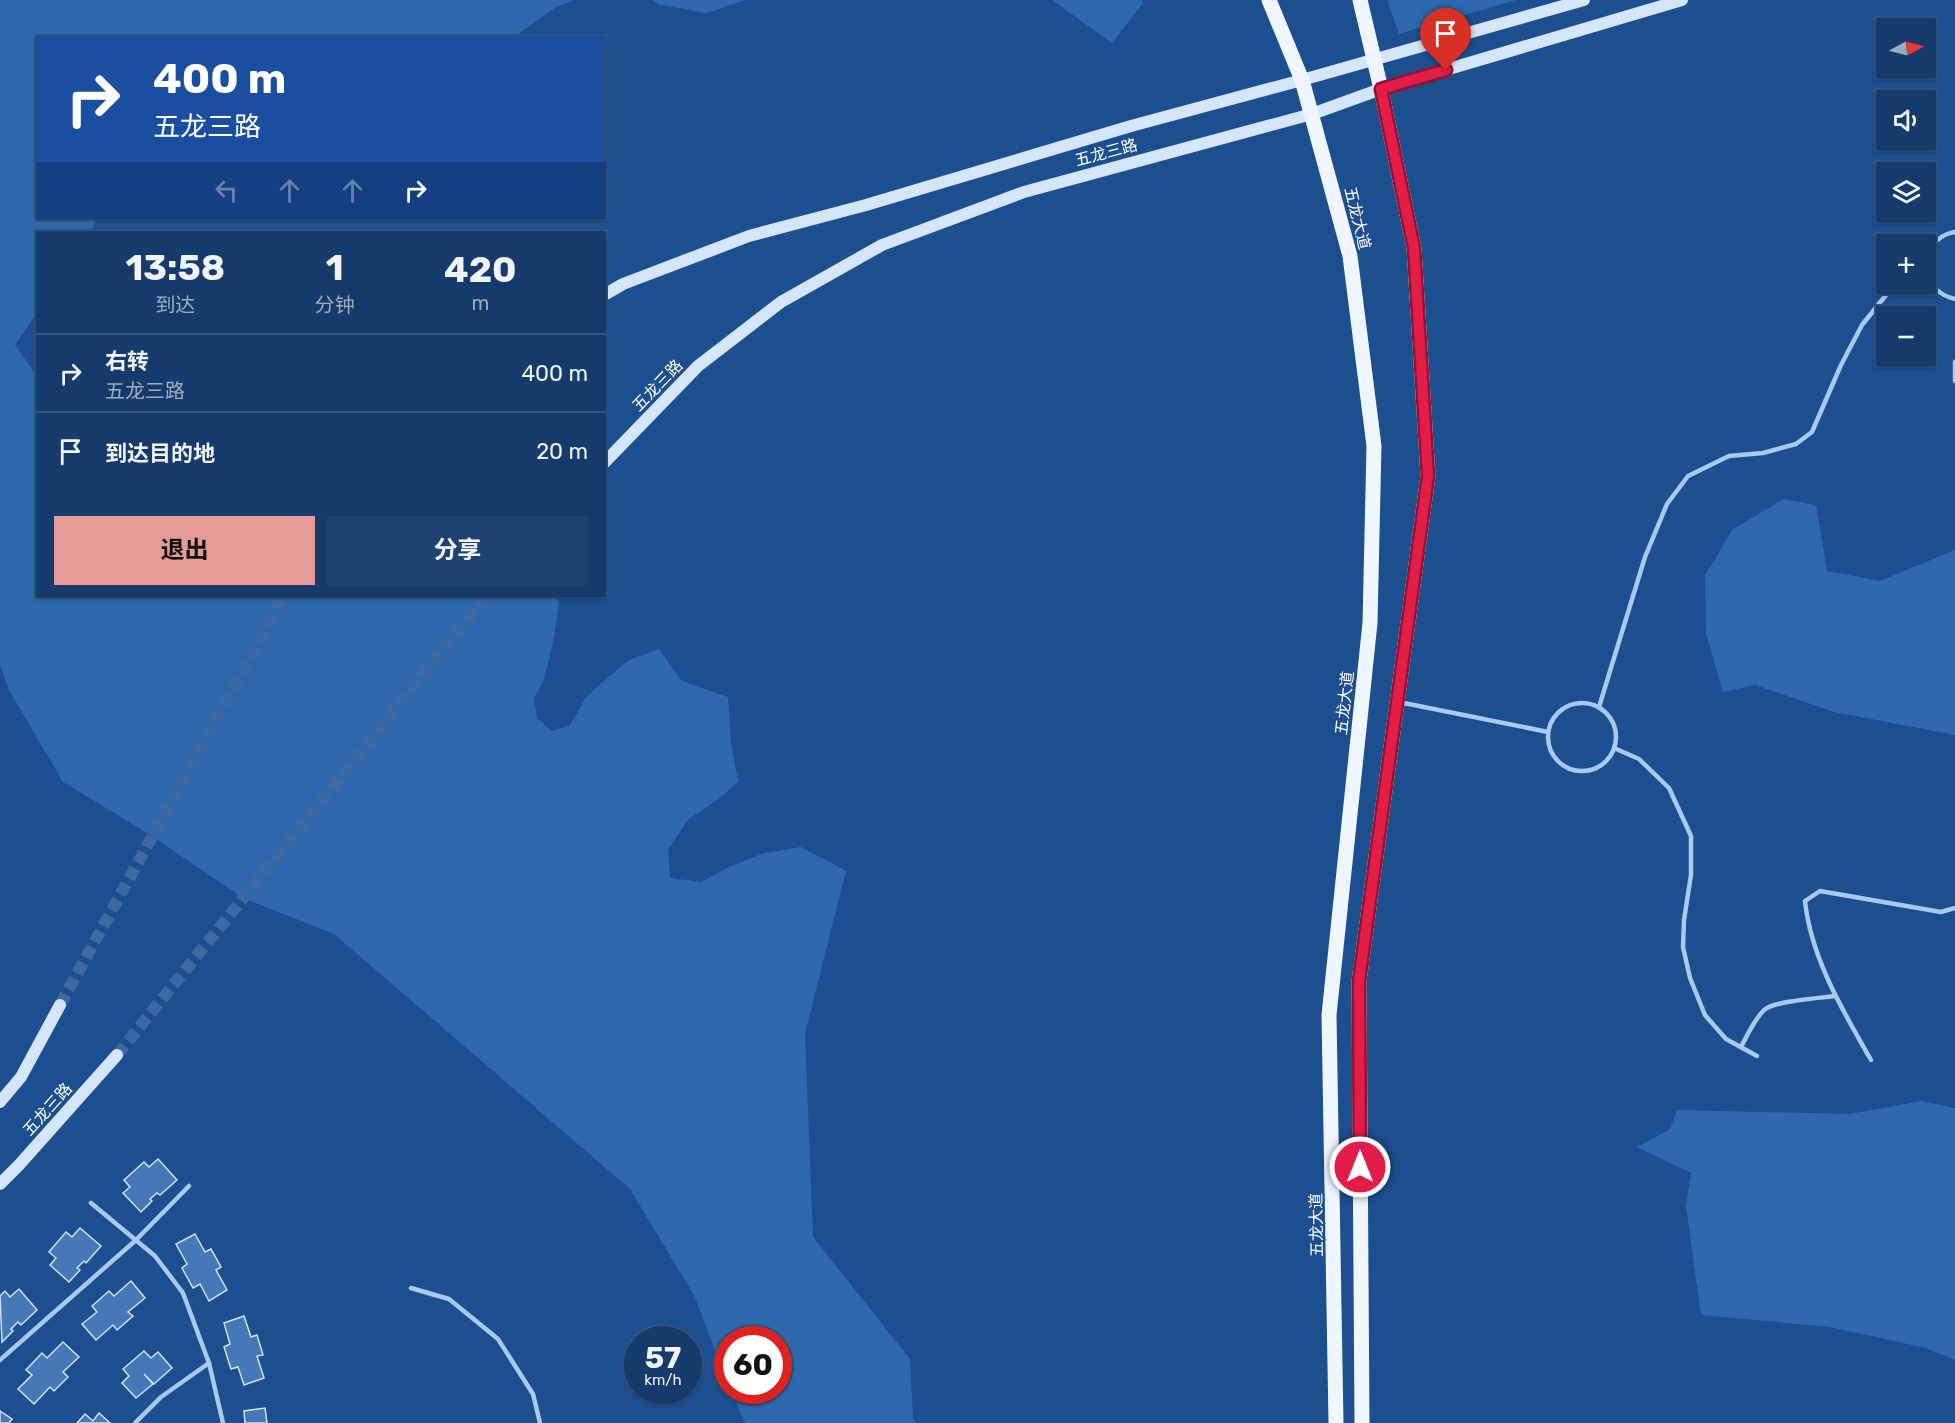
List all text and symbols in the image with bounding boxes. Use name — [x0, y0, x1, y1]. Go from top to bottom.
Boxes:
pin — [1420, 8, 1471, 70]
icon: arrive — [1429, 17, 1462, 50]
north arrow — [1876, 18, 1936, 78]
map controls — [1876, 18, 1936, 366]
text: 400 m — [153, 54, 286, 104]
icon: right — [54, 60, 132, 138]
button: sound — [1876, 90, 1936, 150]
text: 五龙三路 — [153, 111, 261, 143]
street label: 五龙三路 — [1073, 135, 1140, 170]
button: layers — [1876, 162, 1936, 222]
icon: left — [210, 174, 243, 207]
icon: ahead — [273, 174, 306, 207]
icon: ahead — [336, 174, 369, 207]
icon: right — [399, 174, 432, 207]
street label: 五龙大道 — [1341, 185, 1374, 251]
button: + — [1876, 234, 1936, 294]
text: 13:58 — [125, 246, 225, 289]
text: 1 — [326, 246, 344, 289]
text: 420 — [444, 248, 517, 291]
text: m — [471, 291, 489, 315]
text: 到达 — [155, 293, 195, 317]
text: 分钟 — [315, 293, 355, 317]
button: − — [1876, 306, 1936, 366]
text: 右转 — [105, 348, 149, 375]
street label: 五龙三路 — [628, 356, 686, 415]
icon: right — [54, 357, 87, 390]
text: 400 m — [521, 360, 588, 387]
text: 五龙三路 — [105, 379, 185, 403]
icon: arrive — [54, 435, 87, 468]
text: 20 m — [536, 438, 588, 465]
text: 到达目的地 — [105, 440, 215, 467]
button: 退出 — [54, 516, 315, 585]
button: 分享 — [327, 516, 588, 585]
street label: 五龙大道 — [1332, 670, 1357, 736]
street label: 五龙三路 — [19, 1079, 76, 1139]
position arrow — [1328, 1135, 1392, 1199]
street label: 五龙大道 — [1306, 1193, 1327, 1257]
speed limit sign: 60 — [714, 1326, 792, 1404]
text: 57 — [645, 1340, 681, 1376]
text: km/h — [644, 1371, 682, 1389]

